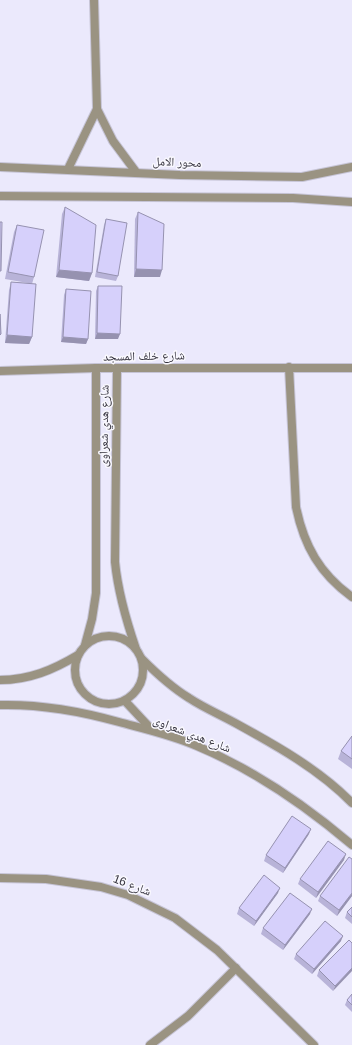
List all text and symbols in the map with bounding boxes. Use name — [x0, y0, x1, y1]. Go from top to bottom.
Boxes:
street label: محور الامل — [152, 154, 202, 170]
street label: شارع خلف المسجد — [103, 348, 185, 365]
street label: شارع هدي شعراوى — [96, 385, 115, 467]
street label: شارع هدي شعراوى — [150, 713, 233, 758]
street label: شارع 16 — [111, 871, 153, 900]

